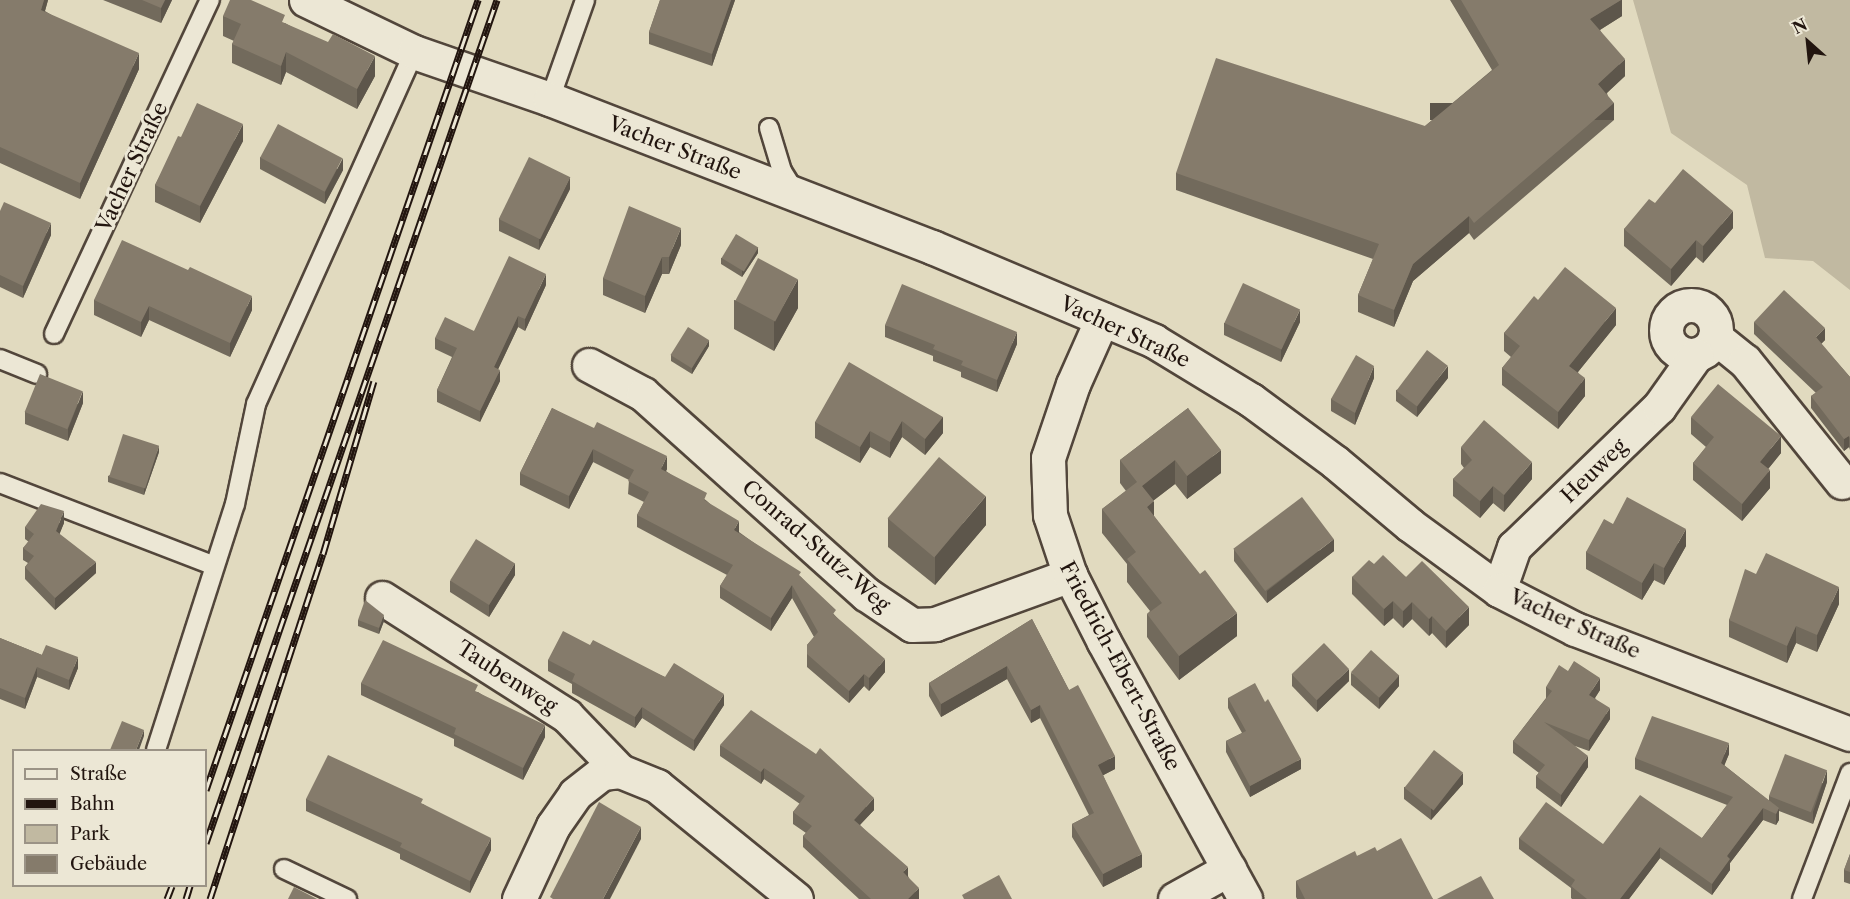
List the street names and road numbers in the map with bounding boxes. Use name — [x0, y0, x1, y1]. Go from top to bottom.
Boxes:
street label: Vacher Straße — [91, 98, 173, 236]
street label: Vacher Straße — [605, 111, 745, 185]
street label: Vacher Straße — [1056, 291, 1194, 373]
street label: Heuweg — [1556, 434, 1632, 508]
street label: Conrad-Stutz-Weg — [737, 475, 895, 617]
street label: Friedrich-Ebert-Straße — [1054, 557, 1186, 775]
street label: Vacher Straße — [1506, 584, 1644, 664]
street label: Taubenweg — [452, 635, 562, 719]

